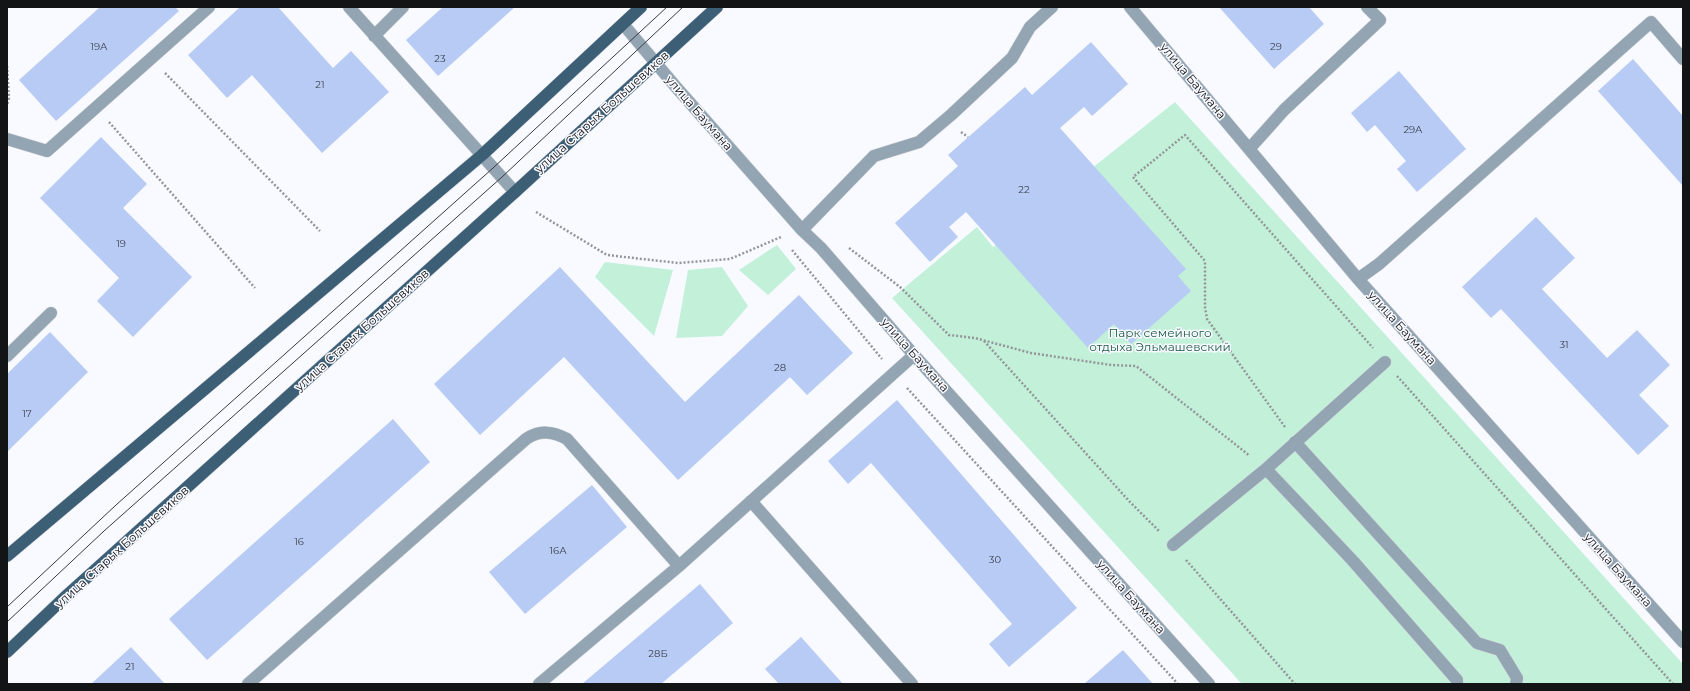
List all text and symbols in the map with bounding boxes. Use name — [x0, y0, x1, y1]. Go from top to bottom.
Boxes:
street label: улица Баумана — [1157, 39, 1230, 122]
house number: 19А — [90, 40, 108, 53]
house number: 29 — [1270, 40, 1282, 53]
street label: улица Старых Большевиков — [531, 47, 672, 177]
house number: 23 — [434, 52, 446, 65]
street label: улица Баумана — [662, 71, 736, 153]
house number: 21 — [315, 78, 325, 91]
house number: 29А — [1403, 123, 1423, 136]
house number: 22 — [1018, 183, 1030, 196]
house number: 19 — [116, 237, 126, 250]
street label: улица Старых Большевиков — [291, 265, 432, 395]
street label: улица Баумана — [1364, 287, 1440, 368]
street label: улица Баумана — [877, 314, 953, 395]
park label: Парк семейного отдыха Эльмашевский — [1089, 325, 1231, 354]
house number: 31 — [1559, 338, 1569, 351]
house number: 28 — [774, 361, 786, 374]
house number: 17 — [22, 407, 32, 420]
street label: улица Старых Большевиков — [51, 482, 192, 612]
street label: улица Баумана — [1580, 529, 1656, 610]
house number: 16 — [294, 535, 304, 548]
house number: 16А — [549, 544, 567, 557]
house number: 30 — [989, 553, 1002, 566]
street label: улица Баумана — [1093, 556, 1169, 637]
house number: 28Б — [648, 647, 668, 660]
house number: 21 — [125, 660, 135, 673]

